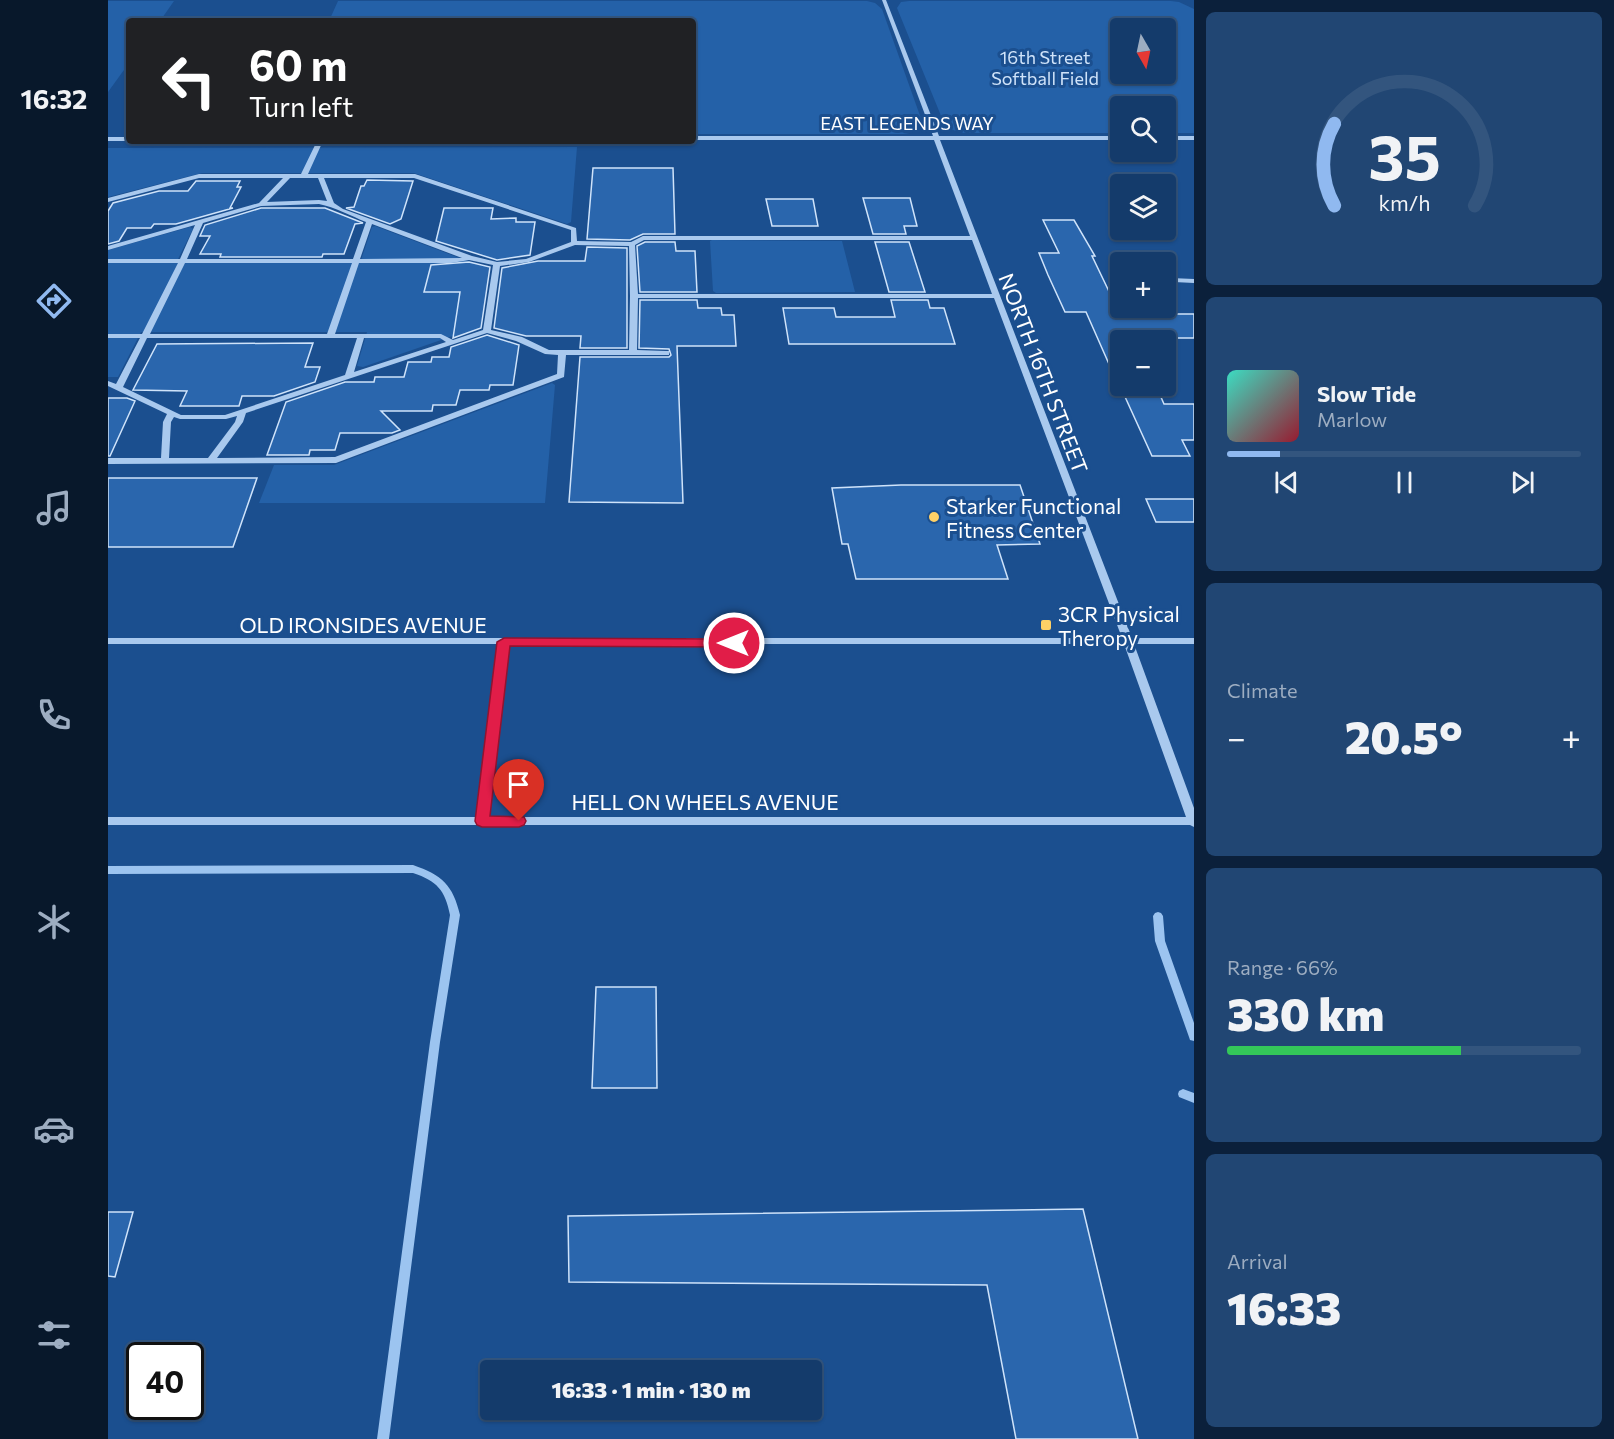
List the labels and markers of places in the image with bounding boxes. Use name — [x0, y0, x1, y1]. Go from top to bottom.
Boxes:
place label: Starker Functional Fitness Center — [946, 493, 1121, 542]
marker: Starker Functional Fitness Center — [927, 510, 941, 524]
place label: 3CR Physical Theropy — [1058, 601, 1180, 650]
marker: 3CR Physical Theropy — [1039, 618, 1053, 632]
pin — [493, 759, 544, 821]

